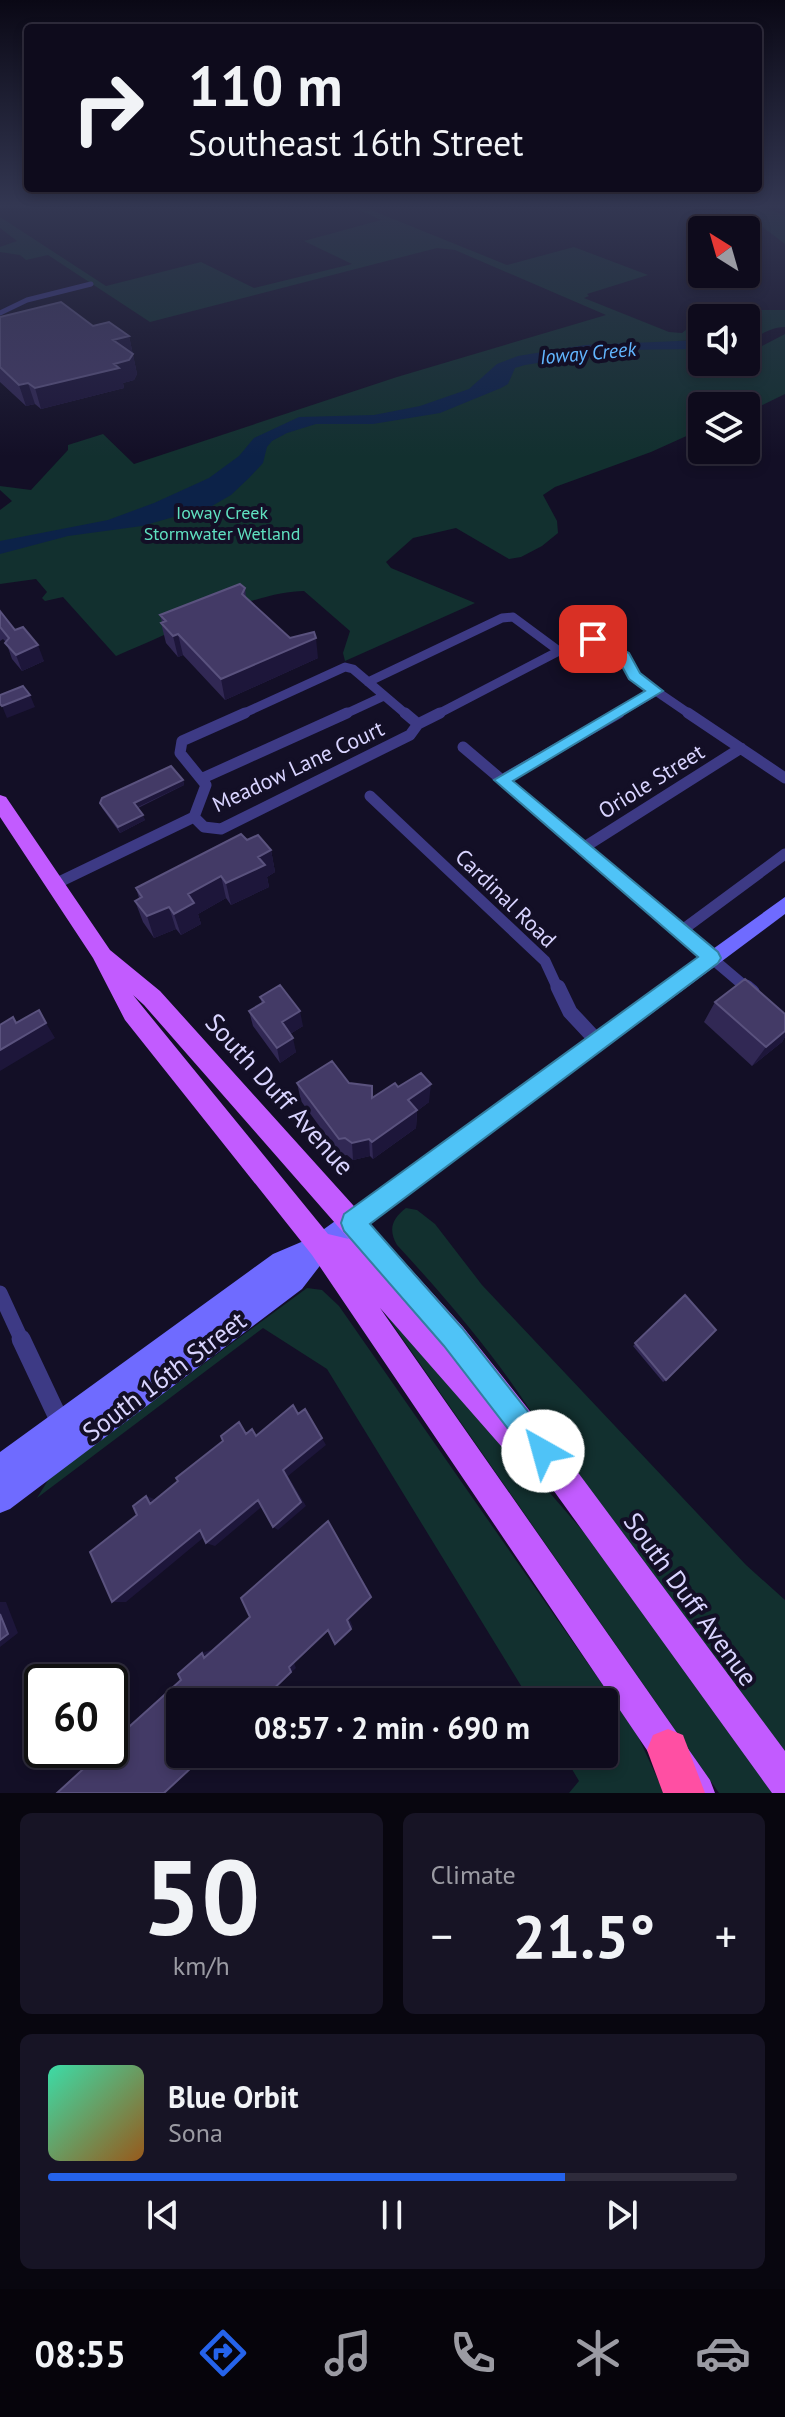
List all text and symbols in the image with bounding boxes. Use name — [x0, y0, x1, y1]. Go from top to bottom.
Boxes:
text: 110 m — [188, 49, 343, 121]
icon: right — [56, 56, 160, 160]
text: Southeast 16th Street — [188, 119, 524, 166]
north arrow — [688, 216, 760, 288]
map controls — [688, 216, 760, 464]
button: sound — [688, 304, 760, 376]
water label: Ioway Creek — [539, 336, 638, 370]
button: layers — [688, 392, 760, 464]
park label: Ioway Creek Stormwater Wetland — [144, 501, 300, 545]
pin — [559, 605, 627, 673]
icon: arrive — [571, 617, 615, 661]
street label: Meadow Lane Court — [208, 714, 389, 818]
street label: Oriole Street — [593, 737, 710, 825]
street label: Cardinal Road — [449, 843, 563, 953]
street label: South Duff Avenue — [199, 1006, 361, 1182]
street label: South 16th Street — [76, 1304, 253, 1448]
position arrow — [501, 1409, 585, 1493]
street label: South Duff Avenue — [617, 1506, 765, 1692]
speed limit sign: 60 — [24, 1664, 128, 1768]
text: 08:57 · 2 min · 690 m — [254, 1708, 530, 1747]
text: 50 — [142, 1829, 260, 1964]
text: Climate — [431, 1858, 516, 1891]
text: 21.5° — [512, 1897, 655, 1975]
text: − — [431, 1907, 453, 1964]
text: + — [715, 1907, 737, 1964]
text: km/h — [173, 1949, 230, 1982]
text: Blue Orbit — [168, 2077, 298, 2116]
text: Sona — [168, 2116, 223, 2149]
icon: previous — [141, 2193, 185, 2237]
icon: pause — [370, 2193, 414, 2237]
icon: next — [600, 2193, 644, 2237]
icon: directions — [195, 2325, 251, 2381]
icon: music — [320, 2325, 376, 2381]
icon: phone — [445, 2325, 501, 2381]
icon: climate — [570, 2325, 626, 2381]
icon: car — [695, 2325, 751, 2381]
text: 08:55 — [34, 2330, 126, 2377]

